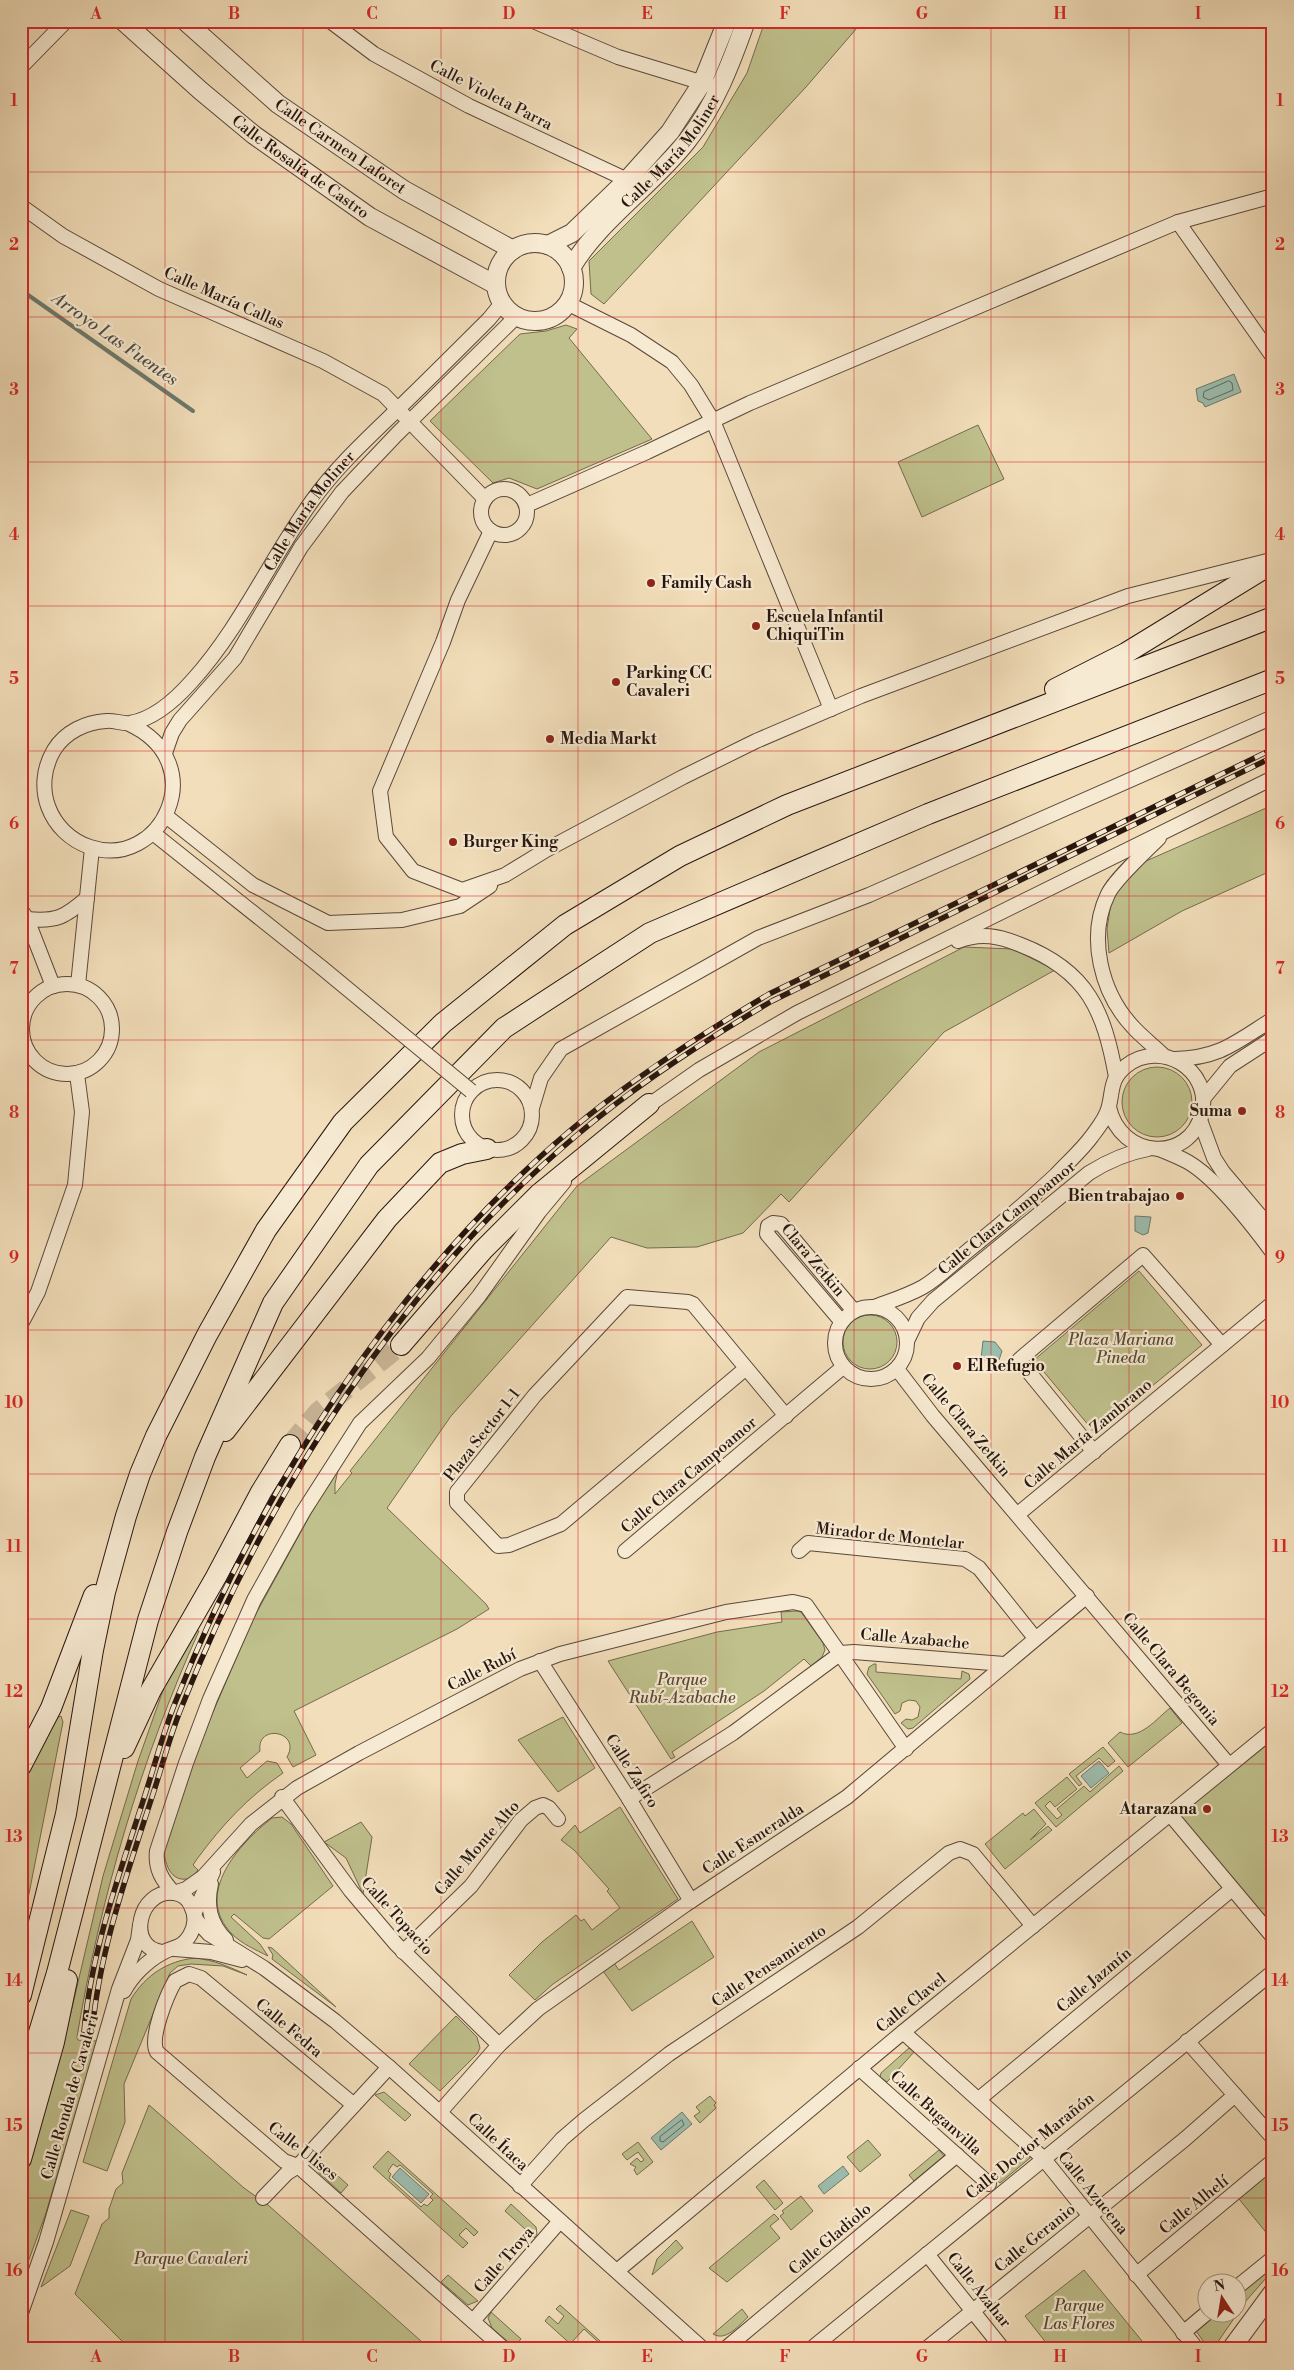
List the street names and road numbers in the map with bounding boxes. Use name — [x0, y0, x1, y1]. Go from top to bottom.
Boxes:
street label: Calle Violeta Parra — [426, 55, 557, 135]
street label: Calle María Moliner — [617, 91, 724, 213]
street label: Calle Carmen Laforet — [271, 95, 410, 199]
street label: Calle Rosalía de Castro — [228, 111, 373, 223]
street label: Calle María Callas — [161, 262, 287, 334]
street label: Calle María Moliner — [260, 447, 360, 575]
street label: Calle Clara Campoamor — [934, 1156, 1080, 1280]
street label: Clara Zetkin — [777, 1219, 850, 1301]
street label: Calle Clara Zetkin — [917, 1369, 1016, 1481]
street label: Calle María Zambrano — [1020, 1375, 1156, 1493]
street label: Plaza Sector 1-1 — [439, 1384, 525, 1486]
street label: Calle Clara Campoamor — [617, 1412, 761, 1538]
street label: Mirador de Montelar — [815, 1518, 965, 1554]
street label: Calle Clara Begonia — [1118, 1608, 1225, 1730]
street label: Calle Azabache — [860, 1624, 970, 1654]
street label: Calle Rubí — [444, 1644, 520, 1696]
street label: Calle Zafiro — [601, 1730, 663, 1812]
street label: Calle Monte Alto — [430, 1796, 524, 1900]
street label: Calle Esmeralda — [699, 1798, 808, 1879]
street label: Calle Topacio — [357, 1873, 437, 1959]
street label: Calle Pensamiento — [708, 1920, 830, 2012]
street label: Calle Jazmín — [1053, 1943, 1136, 2017]
street label: Calle Clavel — [872, 1969, 950, 2037]
street label: Calle Fedra — [251, 1994, 327, 2062]
street label: Calle Ronda de Cavaleri — [37, 2012, 103, 2182]
street label: Calle Buganvilla — [886, 2066, 987, 2160]
street label: Calle Doctor Marañón — [962, 2088, 1099, 2204]
street label: Calle Ítaca — [463, 2107, 535, 2176]
street label: Calle Ulises — [264, 2117, 342, 2185]
street label: Calle Azucena — [1053, 2147, 1133, 2239]
street label: Calle Alhelí — [1155, 2171, 1233, 2239]
street label: Calle Gladiolo — [785, 2199, 875, 2279]
street label: Calle Geranio — [990, 2199, 1080, 2277]
street label: Calle Troya — [470, 2222, 539, 2297]
street label: Calle Azahar — [943, 2248, 1016, 2332]

